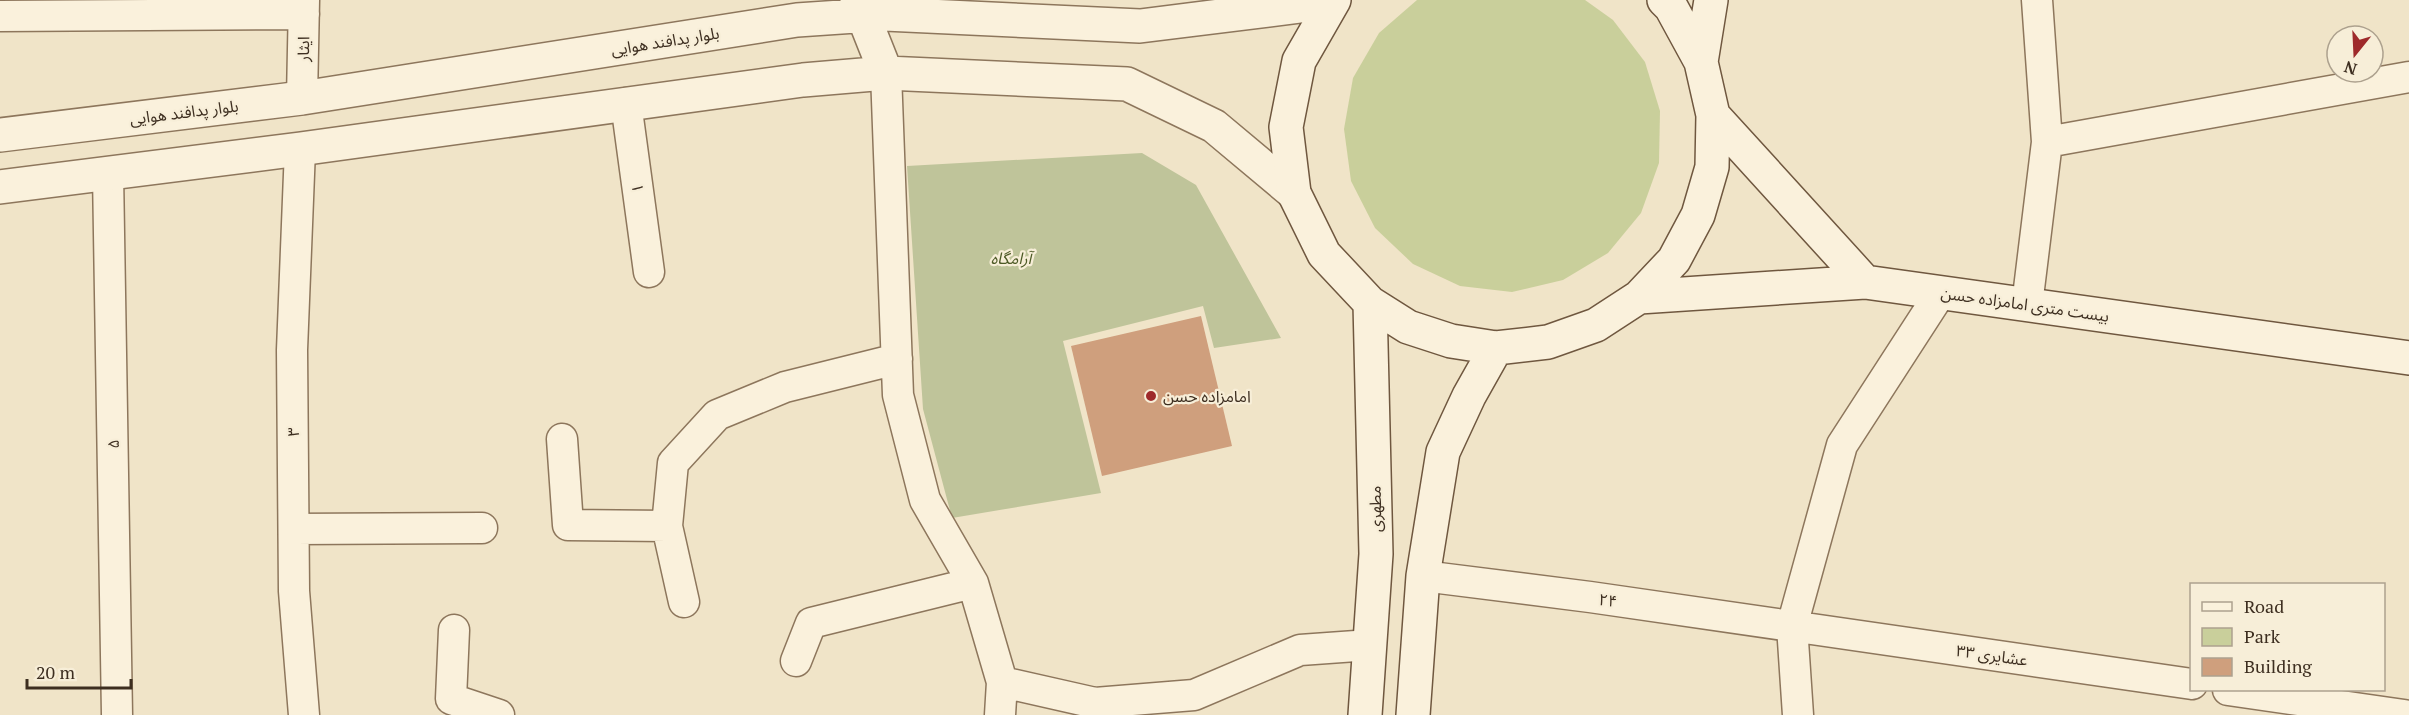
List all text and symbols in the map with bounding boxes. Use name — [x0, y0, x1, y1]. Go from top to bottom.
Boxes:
street label: بلوار پدافند هوایی — [609, 22, 721, 61]
north arrow — [2325, 24, 2385, 84]
street label: ایثار — [292, 36, 314, 63]
text: N — [2341, 56, 2360, 81]
street label: بلوار پدافند هوایی — [128, 94, 240, 130]
street label: ۱ — [626, 182, 650, 194]
park label: آرامگاه — [991, 247, 1035, 269]
street label: بیست متری امامزاده حسن — [1939, 281, 2111, 327]
place label: امامزاده حسن — [1163, 385, 1251, 407]
marker: امامزاده حسن — [1144, 389, 1158, 403]
street label: ۳ — [282, 427, 304, 437]
street label: ۵ — [102, 439, 124, 449]
street label: مطهری — [1364, 486, 1386, 532]
legend — [2190, 583, 2385, 691]
street label: ۲۴ — [1597, 588, 1619, 612]
text: Road — [2244, 594, 2284, 618]
text: Park — [2244, 624, 2281, 648]
street label: عشایری ۳۳ — [1955, 639, 2029, 671]
scale bar — [27, 652, 130, 690]
text: Building — [2244, 654, 2312, 678]
text: 20 m — [36, 660, 76, 684]

